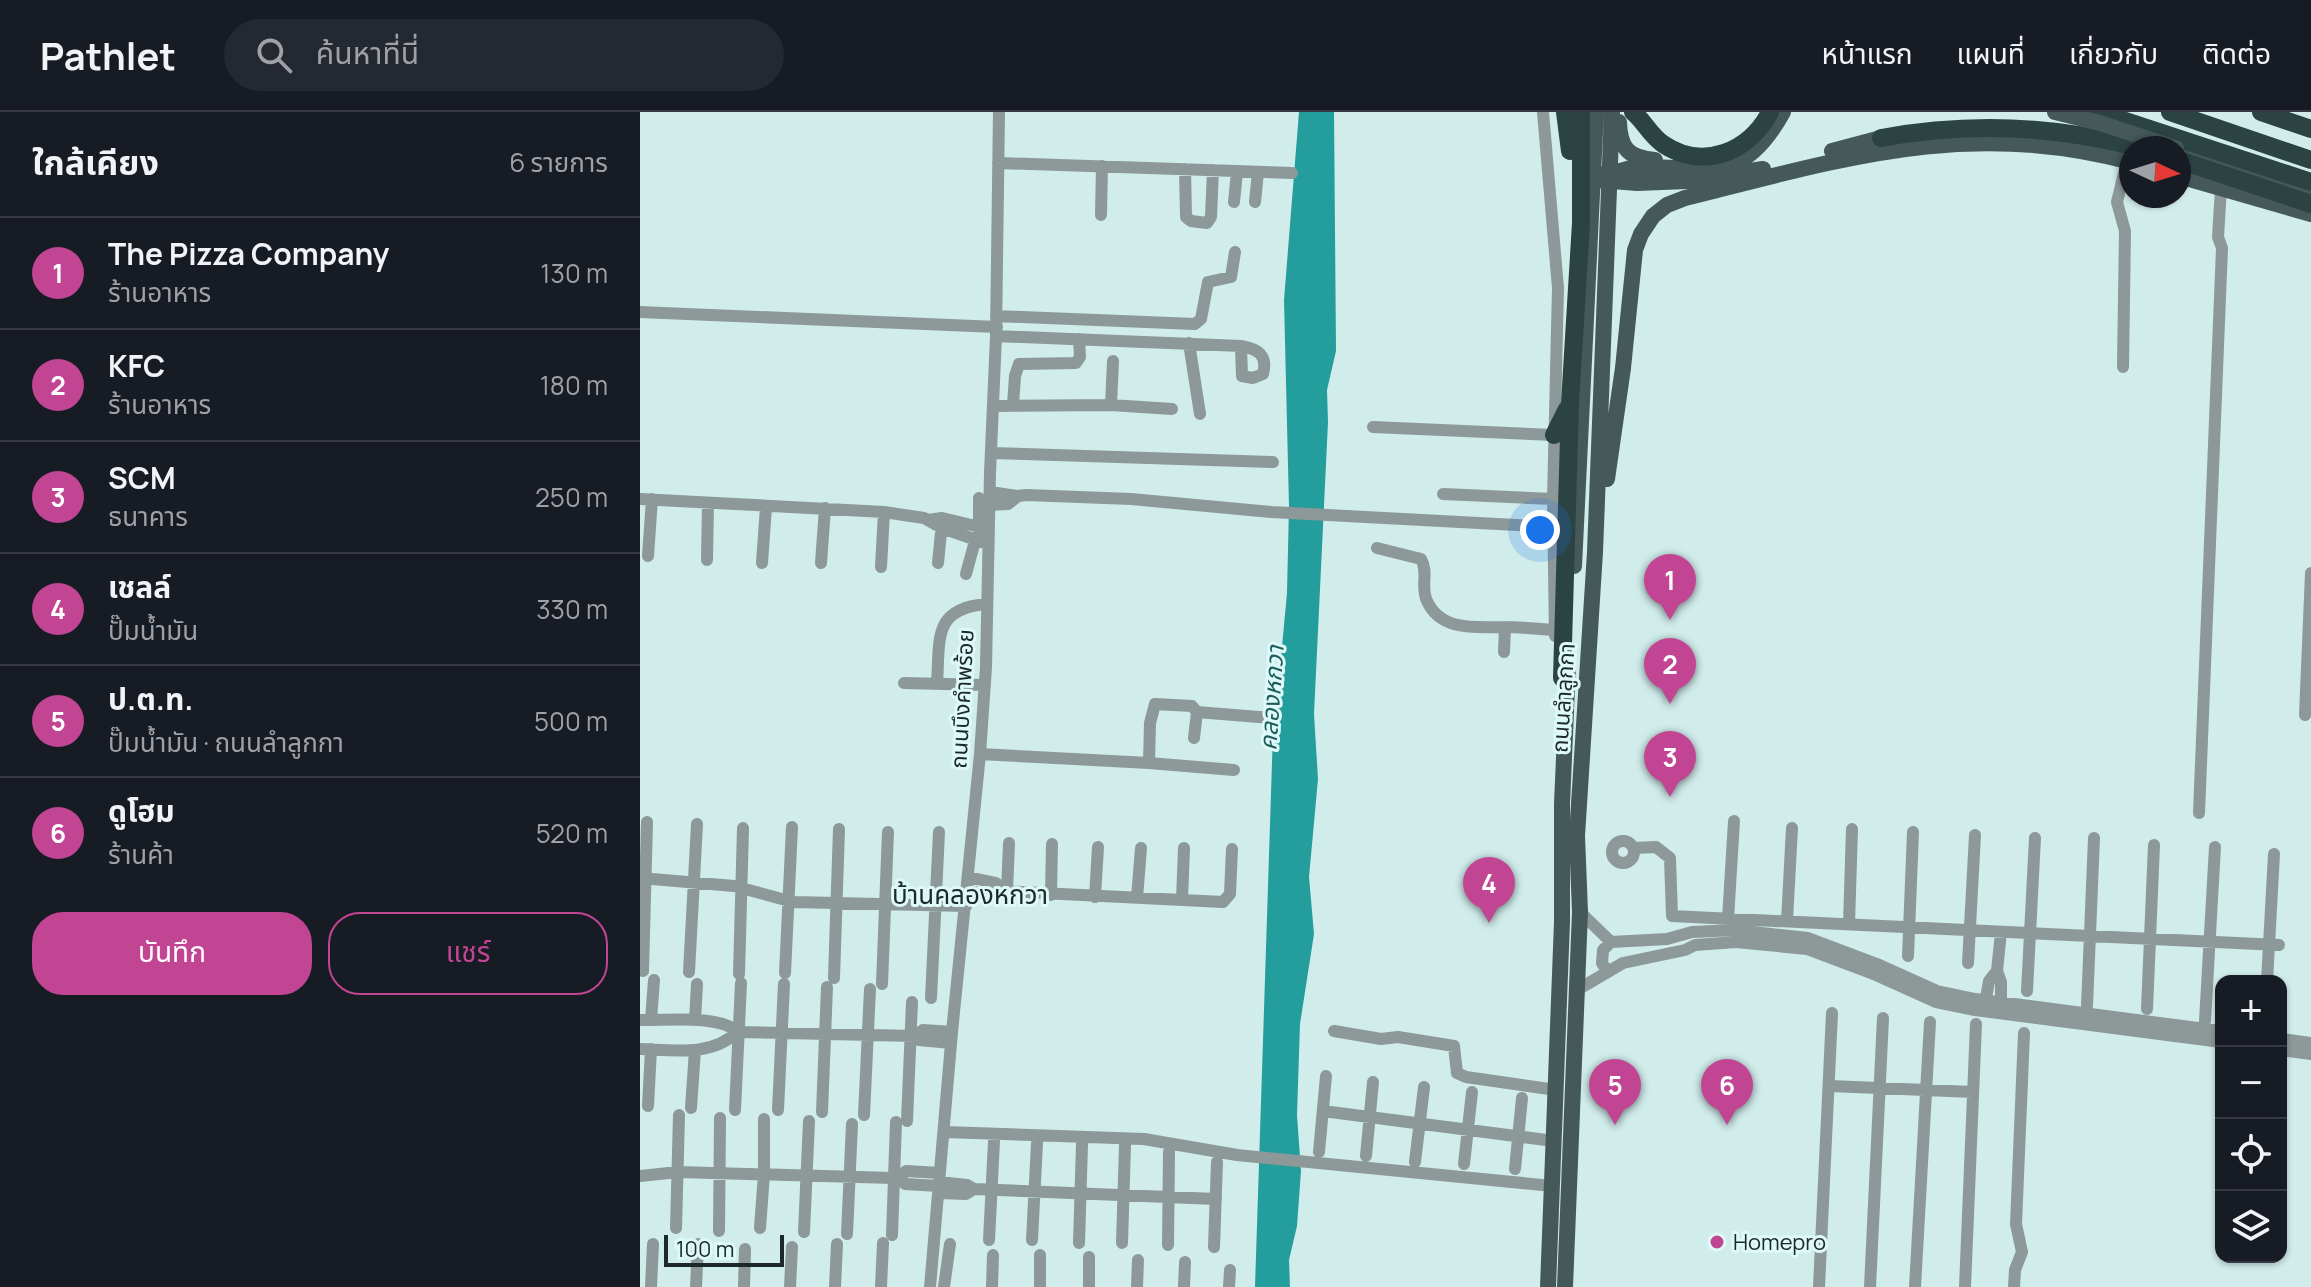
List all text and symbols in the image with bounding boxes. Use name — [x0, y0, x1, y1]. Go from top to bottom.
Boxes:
search box — [224, 19, 784, 91]
text: Pathlet — [40, 29, 176, 81]
text: ค้นหาที่นี่ — [316, 32, 419, 73]
icon: search — [252, 33, 296, 77]
text: หน้าแรก — [1822, 34, 1913, 72]
text: แผนที่ — [1957, 34, 2025, 72]
text: เกี่ยวกับ — [2069, 34, 2158, 72]
text: ติดต่อ — [2202, 34, 2271, 72]
north arrow — [2119, 136, 2191, 208]
text: ใกล้เคียง — [32, 139, 159, 185]
text: 6 รายการ — [509, 144, 608, 180]
text: The Pizza Company — [108, 233, 389, 274]
text: 1 — [52, 255, 64, 291]
text: 130 m — [540, 255, 608, 291]
text: ร้านอาหาร — [108, 274, 211, 310]
text: KFC — [108, 345, 165, 386]
text: 2 — [50, 367, 66, 403]
text: 180 m — [540, 367, 608, 403]
text: ร้านอาหาร — [108, 386, 211, 422]
text: SCM — [108, 457, 176, 498]
text: 3 — [50, 479, 66, 515]
text: 250 m — [535, 479, 608, 515]
text: ธนาคาร — [108, 498, 188, 534]
your location — [1520, 510, 1560, 550]
pin: 1 — [1644, 554, 1696, 620]
text: เชลล์ — [108, 566, 171, 607]
text: 4 — [50, 591, 66, 627]
text: 330 m — [536, 591, 608, 627]
text: ปั๊มน้ำมัน — [108, 612, 198, 648]
street label: ถนนบึงคำพร้อย — [943, 629, 981, 769]
pin: 2 — [1644, 638, 1696, 704]
street label: ถนนลำลูกกา — [1544, 642, 1582, 754]
water label: คลองหกวา — [1250, 643, 1291, 751]
text: ป.ต.ท. — [108, 678, 193, 719]
text: 5 — [50, 703, 66, 739]
text: 500 m — [534, 703, 608, 739]
text: ปั๊มน้ำมัน · ถนนลำลูกกา — [108, 724, 344, 760]
pin: 3 — [1644, 731, 1696, 797]
text: ดูโฮม — [108, 790, 175, 831]
text: 6 — [50, 815, 66, 851]
text: 520 m — [536, 815, 608, 851]
text: ร้านค้า — [108, 836, 174, 872]
pin: 4 — [1463, 857, 1515, 923]
district label: บ้านคลองหกวา — [892, 876, 1048, 912]
button: บันทึก — [32, 912, 312, 995]
button: แชร์ — [328, 912, 608, 995]
map controls — [2215, 975, 2287, 1263]
button: + — [2215, 975, 2287, 1047]
button: − — [2215, 1047, 2287, 1119]
pin: 5 — [1589, 1059, 1641, 1125]
pin: 6 — [1701, 1059, 1753, 1125]
button: locate — [2215, 1119, 2287, 1191]
button: layers — [2215, 1191, 2287, 1263]
place label: Homepro — [1733, 1227, 1826, 1257]
scale bar — [664, 1231, 784, 1267]
marker: Homepro — [1708, 1233, 1726, 1251]
text: 100 m — [676, 1234, 734, 1264]

